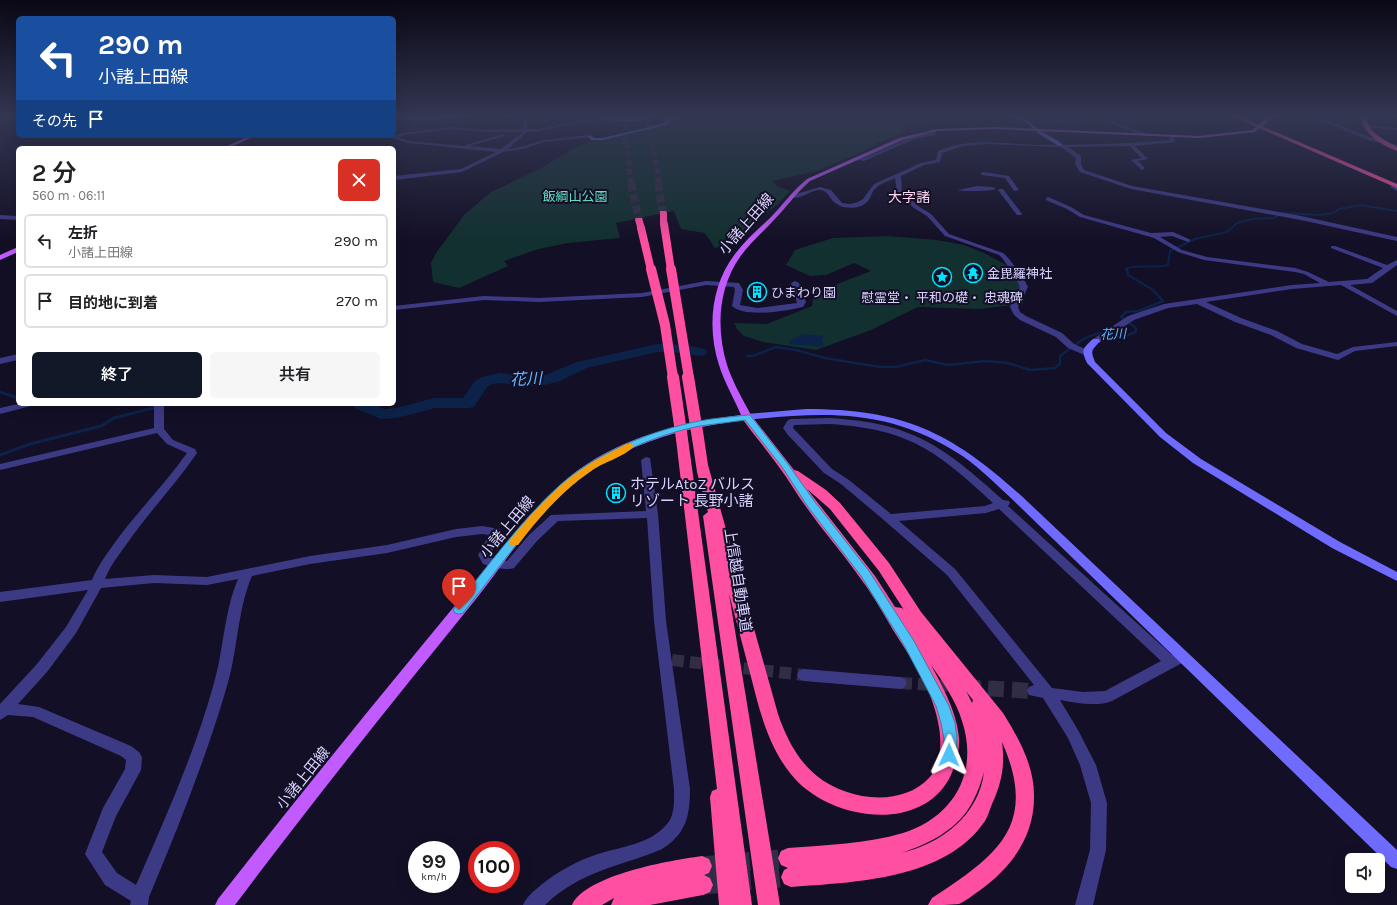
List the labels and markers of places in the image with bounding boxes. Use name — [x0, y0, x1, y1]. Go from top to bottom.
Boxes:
temple icon: 金毘羅神社 — [962, 262, 984, 284]
place icon: 慰霊堂・ 平和の礎・ 忠魂碑 — [931, 266, 953, 288]
place label: 金毘羅神社 — [987, 266, 1052, 281]
building icon: ひまわり園 — [746, 281, 768, 303]
place label: ひまわり園 — [771, 285, 836, 300]
place label: 慰霊堂・ 平和の礎・ 忠魂碑 — [861, 290, 1023, 305]
place label: ホテルAtoZ バルス リゾート 長野小諸 — [630, 475, 755, 510]
building icon: ホテルAtoZ バルス リゾート 長野小諸 — [605, 482, 627, 504]
pin — [442, 569, 476, 610]

